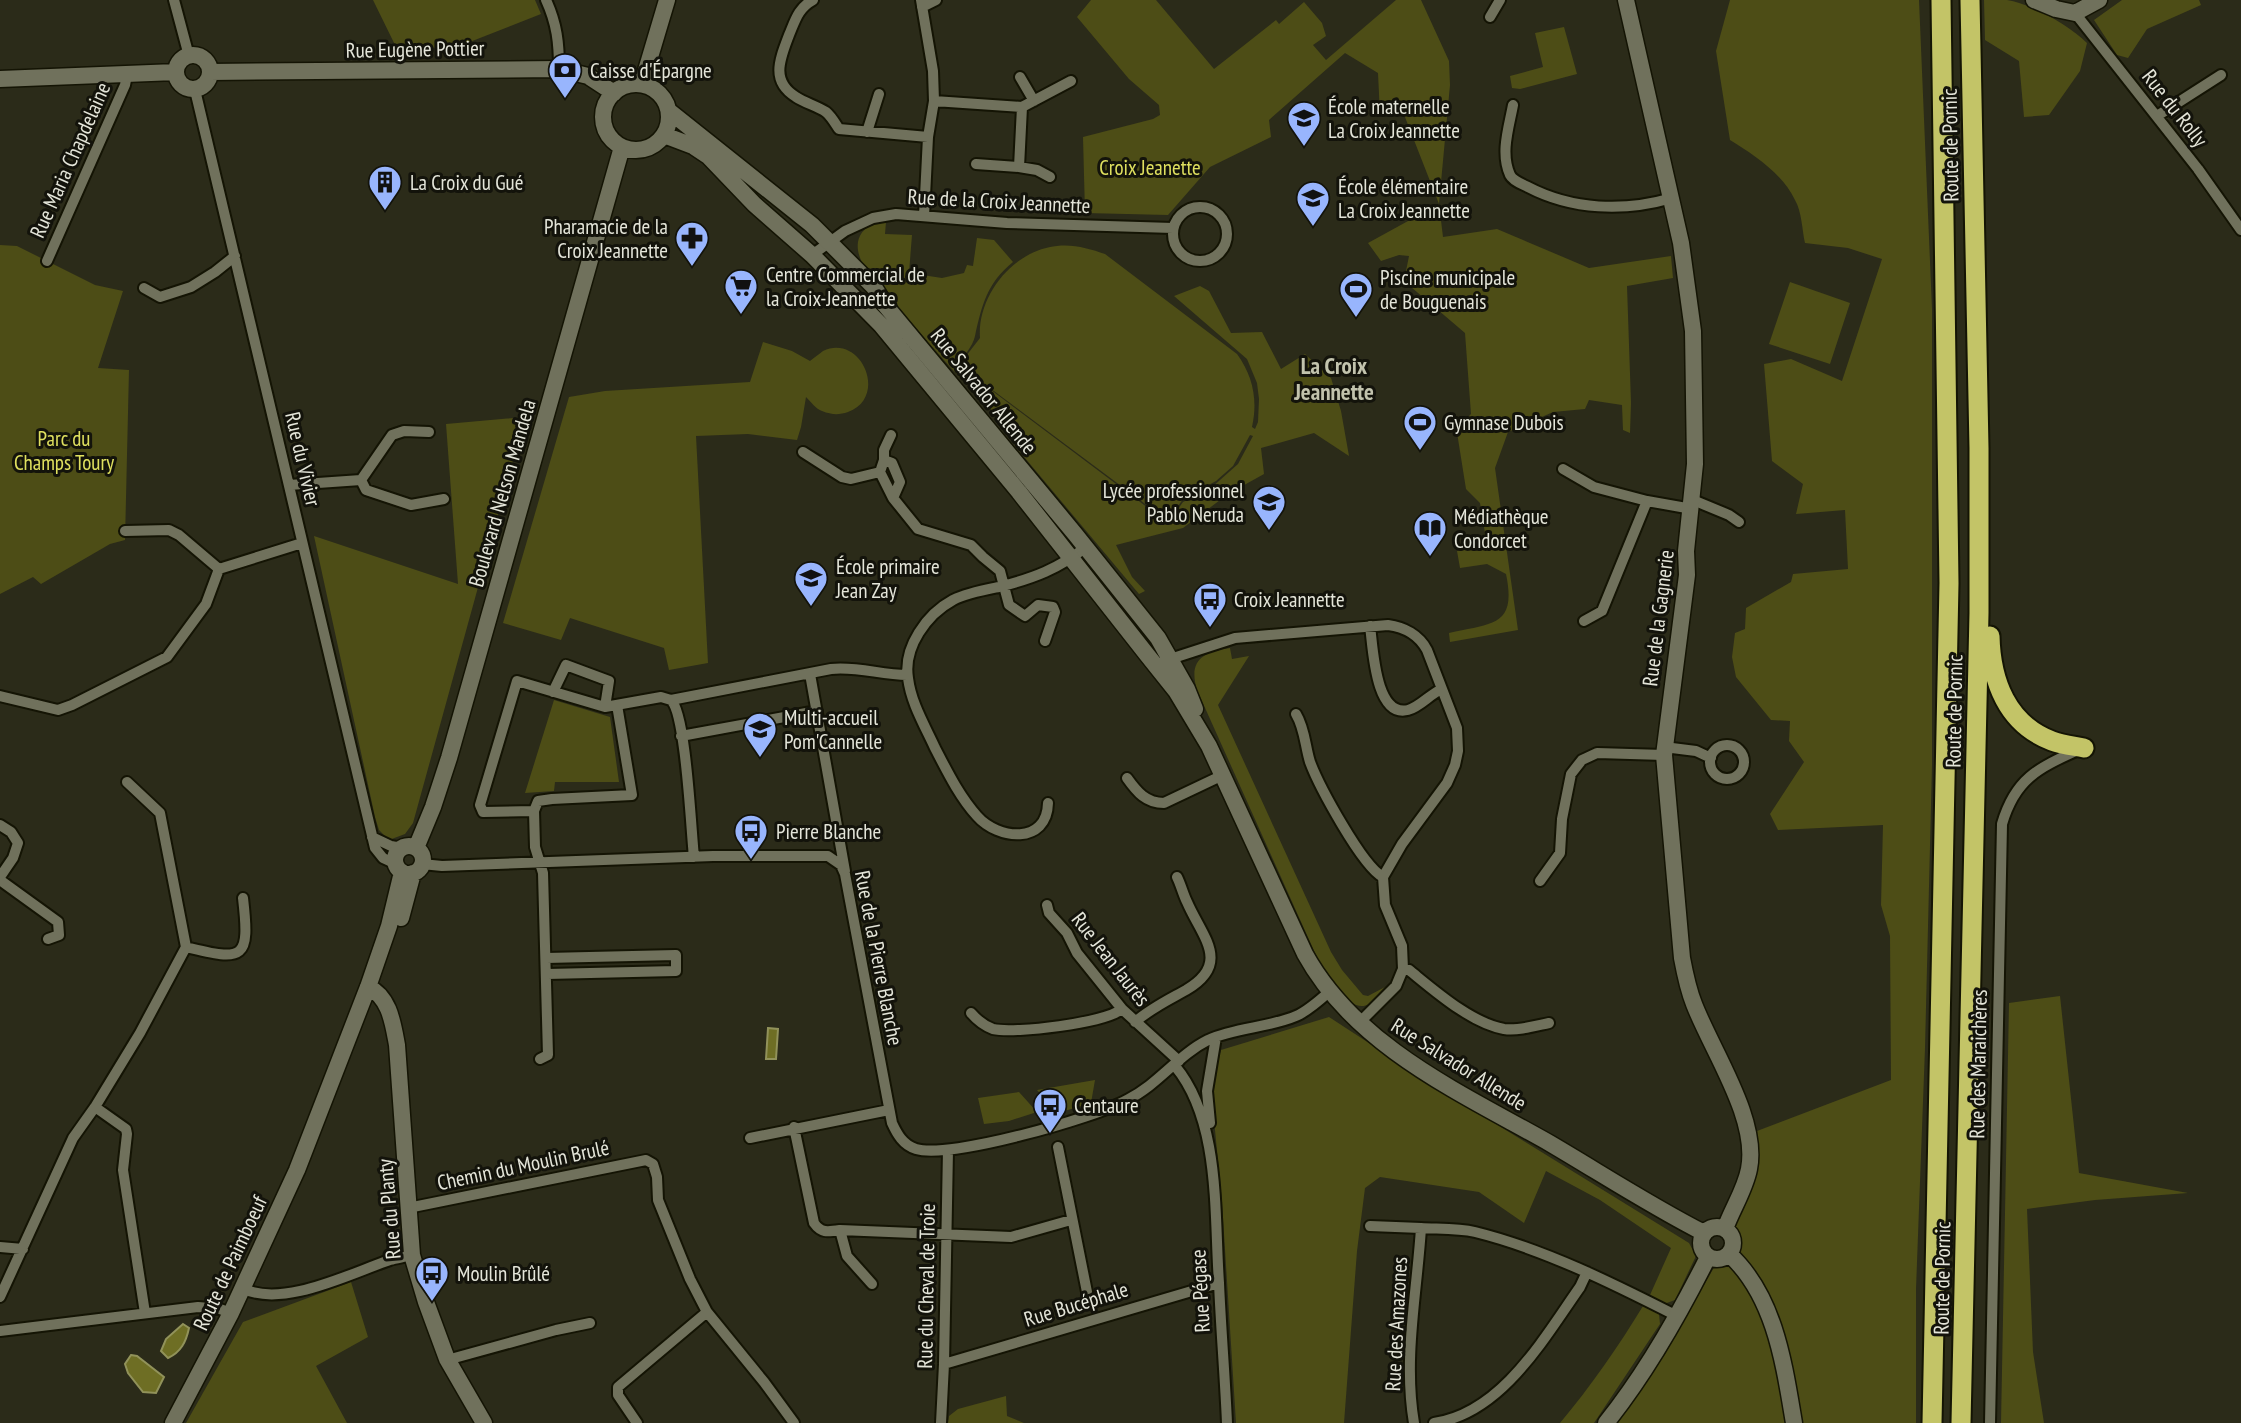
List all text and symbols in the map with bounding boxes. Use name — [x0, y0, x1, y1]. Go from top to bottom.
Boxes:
street label: Rue Eugène Pottier — [345, 34, 485, 64]
bank icon: Caisse d'Épargne — [546, 51, 584, 100]
place label: Caisse d'Épargne — [590, 57, 712, 84]
street label: Rue du Rolly — [2136, 64, 2214, 152]
street label: Rue Maria Chapdelaine — [24, 78, 116, 242]
street label: Route de Pornic — [1936, 88, 1964, 202]
place label: École maternelle La Croix Jeannette — [1328, 93, 1460, 144]
school or university icon: École maternelle La Croix Jeannette — [1285, 99, 1323, 148]
park label: Croix Jeanette — [1099, 154, 1201, 181]
building icon: La Croix du Gué — [366, 163, 404, 212]
place label: La Croix du Gué — [410, 169, 523, 196]
place label: École élémentaire La Croix Jeannette — [1338, 173, 1470, 224]
school or university icon: École élémentaire La Croix Jeannette — [1294, 179, 1332, 228]
street label: Rue de la Croix Jeannette — [907, 183, 1091, 219]
place label: Pharamacie de la Croix Jeannette — [544, 213, 668, 264]
pharmacy icon: Pharamacie de la Croix Jeannette — [673, 219, 711, 268]
place label: Centre Commercial de la Croix-Jeannette — [766, 261, 925, 312]
place label: Piscine municipale de Bouguenais — [1380, 264, 1515, 315]
supermarket icon: Centre Commercial de la Croix-Jeannette — [722, 267, 760, 316]
sports icon: Piscine municipale de Bouguenais — [1337, 270, 1375, 319]
street label: Rue Salvador Allende — [925, 323, 1043, 459]
district label: La Croix Jeannette — [1293, 351, 1374, 406]
street label: Boulevard Nelson Mandela — [462, 396, 542, 590]
sports icon: Gymnase Dubois — [1401, 403, 1439, 452]
street label: Rue du Vivier — [279, 409, 327, 509]
place label: Gymnase Dubois — [1444, 409, 1564, 436]
park label: Parc du Champs Toury — [14, 425, 114, 476]
place label: Lycée professionnel Pablo Neruda — [1103, 477, 1244, 528]
school or university icon: Lycée professionnel Pablo Neruda — [1250, 483, 1288, 532]
place label: Médiathèque Condorcet — [1454, 503, 1548, 554]
library icon: Médiathèque Condorcet — [1411, 509, 1449, 558]
street label: Rue de la Gagnerie — [1636, 548, 1680, 688]
place label: École primaire Jean Zay — [835, 553, 940, 604]
school or university icon: École primaire Jean Zay — [792, 559, 830, 608]
bus stop icon: Croix Jeannette — [1191, 580, 1229, 629]
place label: Croix Jeannette — [1234, 586, 1345, 613]
street label: Route de Pornic — [1940, 654, 1968, 768]
place label: Multi-accueil Pom'Cannelle — [784, 704, 882, 755]
school or university icon: Multi-accueil Pom'Cannelle — [741, 710, 779, 759]
bus stop icon: Pierre Blanche — [732, 812, 770, 861]
place label: Pierre Blanche — [776, 818, 881, 845]
street label: Rue de la Pierre Blanche — [849, 868, 909, 1048]
street label: Rue Jean Jaurès — [1066, 906, 1156, 1012]
street label: Rue des Maraichères — [1963, 989, 1993, 1139]
street label: Rue Salvador Allende — [1386, 1012, 1532, 1116]
bus stop icon: Centaure — [1031, 1086, 1069, 1135]
place label: Centaure — [1074, 1092, 1139, 1119]
street label: Chemin du Moulin Brulé — [435, 1134, 611, 1196]
street label: Rue du Planty — [371, 1158, 407, 1260]
street label: Route de Paimboeuf — [187, 1191, 273, 1335]
street label: Rue du Cheval de Troie — [911, 1203, 941, 1369]
street label: Route de Pornic — [1928, 1221, 1956, 1335]
street label: Rue Pégase — [1184, 1249, 1216, 1333]
bus stop icon: Moulin Brûlé — [413, 1254, 451, 1303]
street label: Rue des Amazones — [1379, 1256, 1413, 1392]
place label: Moulin Brûlé — [457, 1260, 550, 1287]
street label: Rue Bucéphale — [1021, 1275, 1131, 1333]

